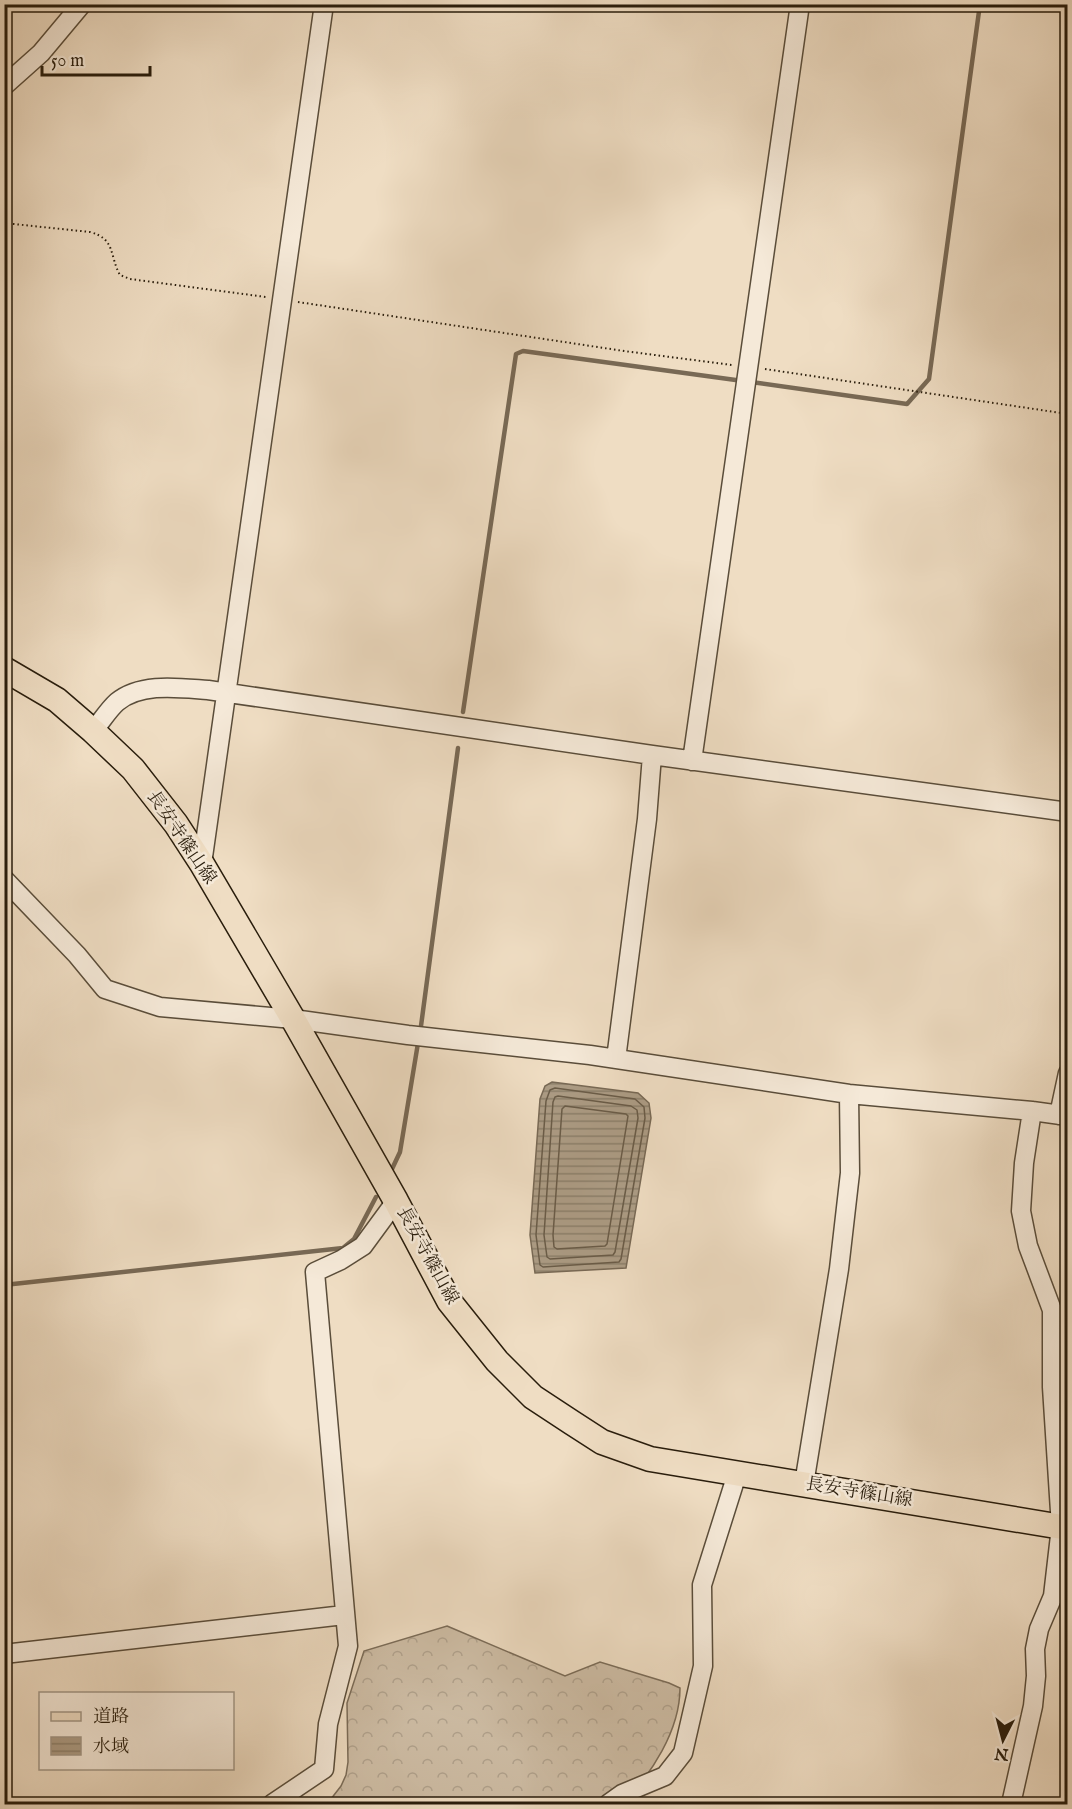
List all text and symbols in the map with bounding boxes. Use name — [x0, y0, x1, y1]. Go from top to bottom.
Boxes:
scale bar — [42, 39, 150, 77]
text: 50 m — [51, 50, 84, 73]
street label: 長安寺篠山線 — [141, 787, 221, 889]
street label: 長安寺篠山線 — [391, 1203, 463, 1309]
street label: 長安寺篠山線 — [804, 1473, 914, 1513]
legend — [39, 1692, 234, 1770]
text: 道路 — [93, 1706, 129, 1729]
north arrow — [973, 1710, 1033, 1770]
text: 水域 — [93, 1736, 129, 1759]
text: N — [994, 1742, 1011, 1764]

